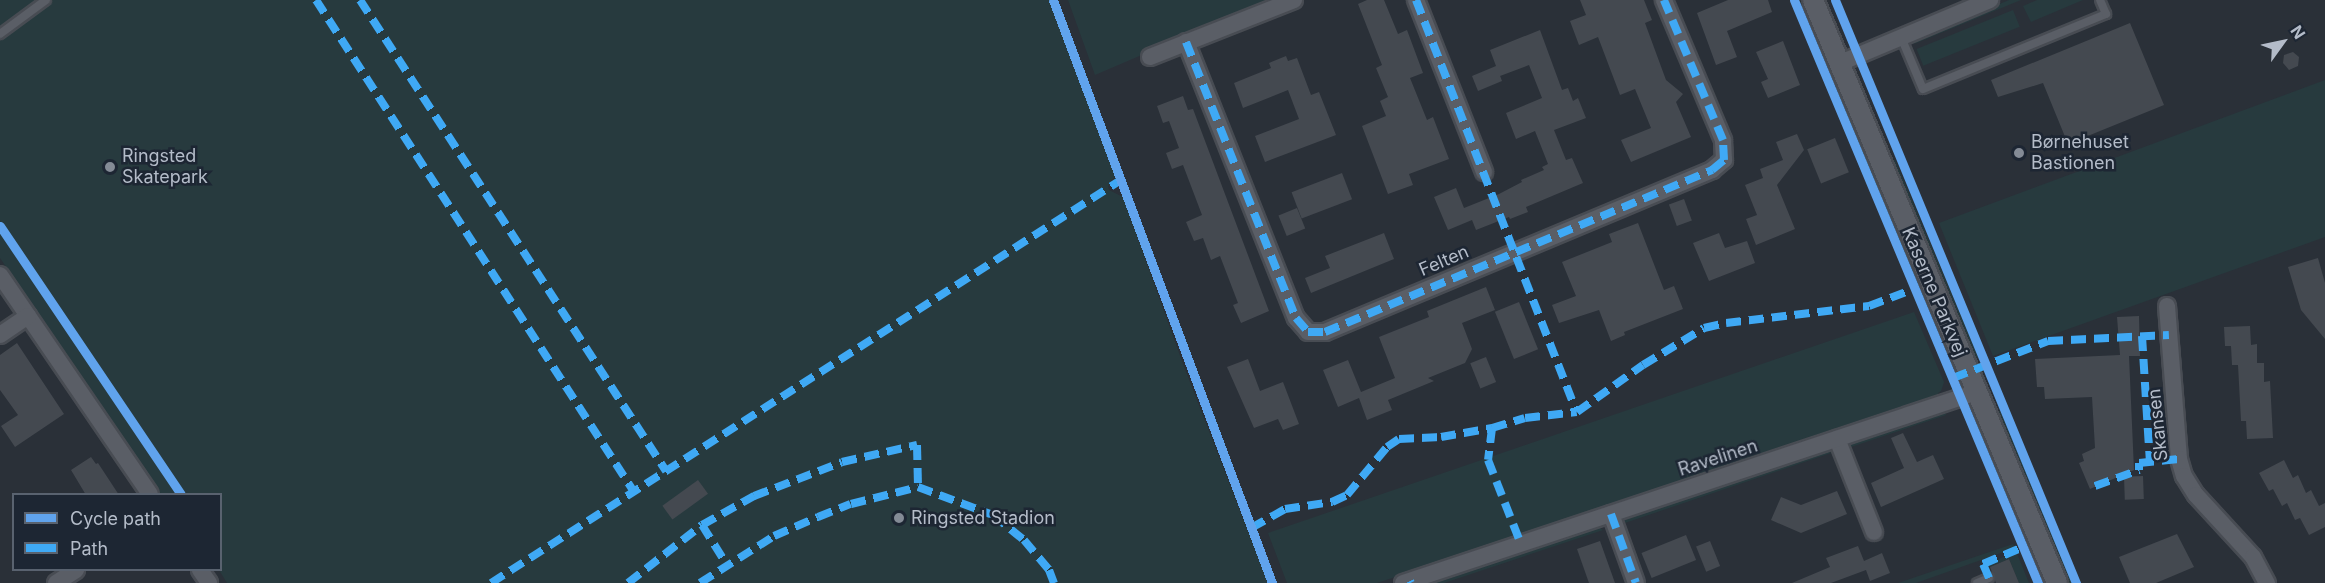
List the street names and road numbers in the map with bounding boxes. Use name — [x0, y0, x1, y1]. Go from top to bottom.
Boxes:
street label: Kaserne Parkvej — [1897, 224, 1971, 360]
street label: Felten — [1416, 241, 1472, 281]
street label: Skansen — [2143, 388, 2173, 462]
street label: Ravelinen — [1676, 435, 1760, 481]

